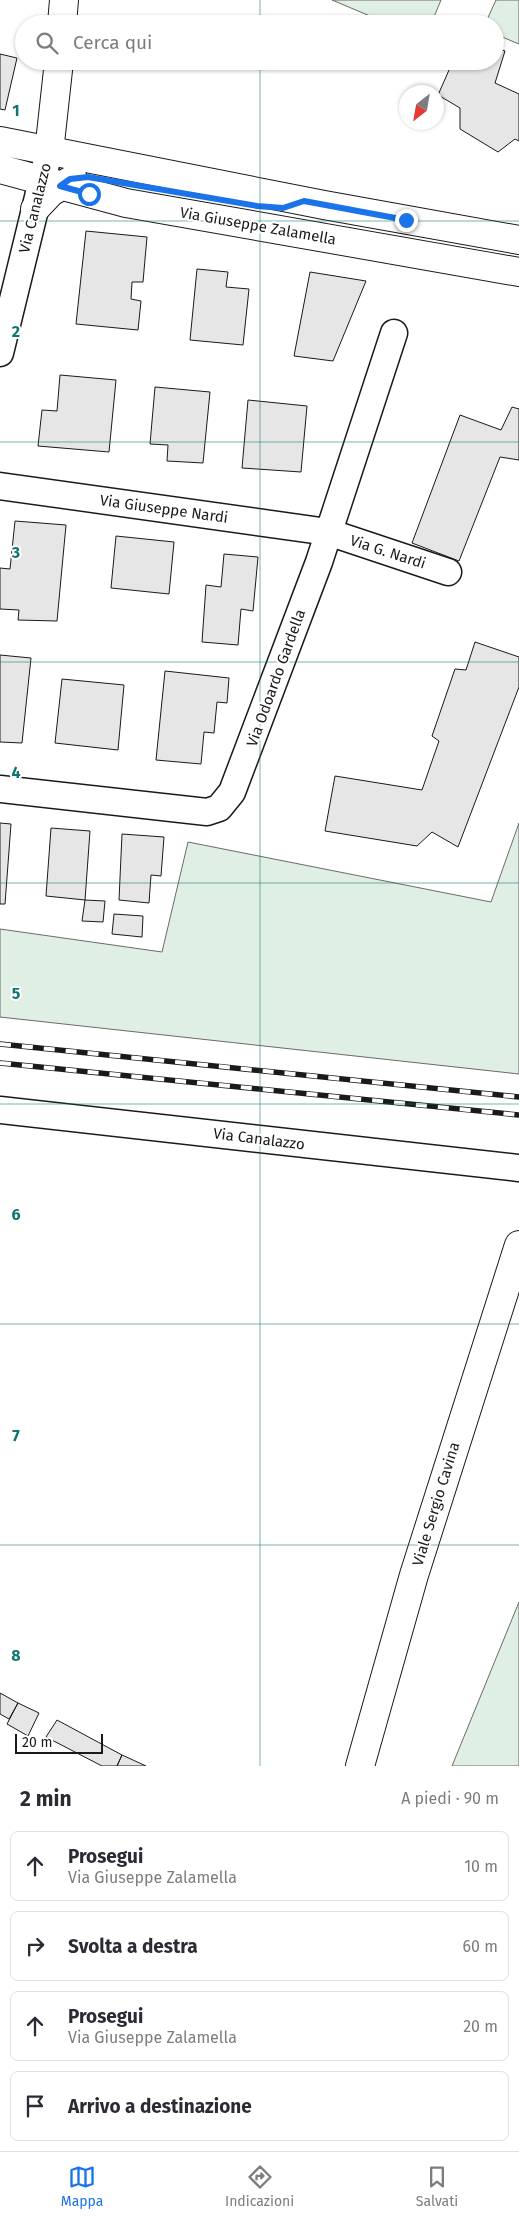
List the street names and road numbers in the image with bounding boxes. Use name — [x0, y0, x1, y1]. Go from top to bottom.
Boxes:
street label: Via Canalazzo — [15, 161, 55, 255]
street label: Via Giuseppe Zalamella — [178, 203, 338, 249]
street label: Via Giuseppe Nardi — [99, 491, 229, 527]
street label: Via G. Nardi — [348, 531, 428, 573]
street label: Via Odoardo Gardella — [243, 607, 309, 749]
street label: Via Canalazzo — [212, 1124, 306, 1154]
street label: Viale Sergio Cavina — [409, 1440, 463, 1568]

